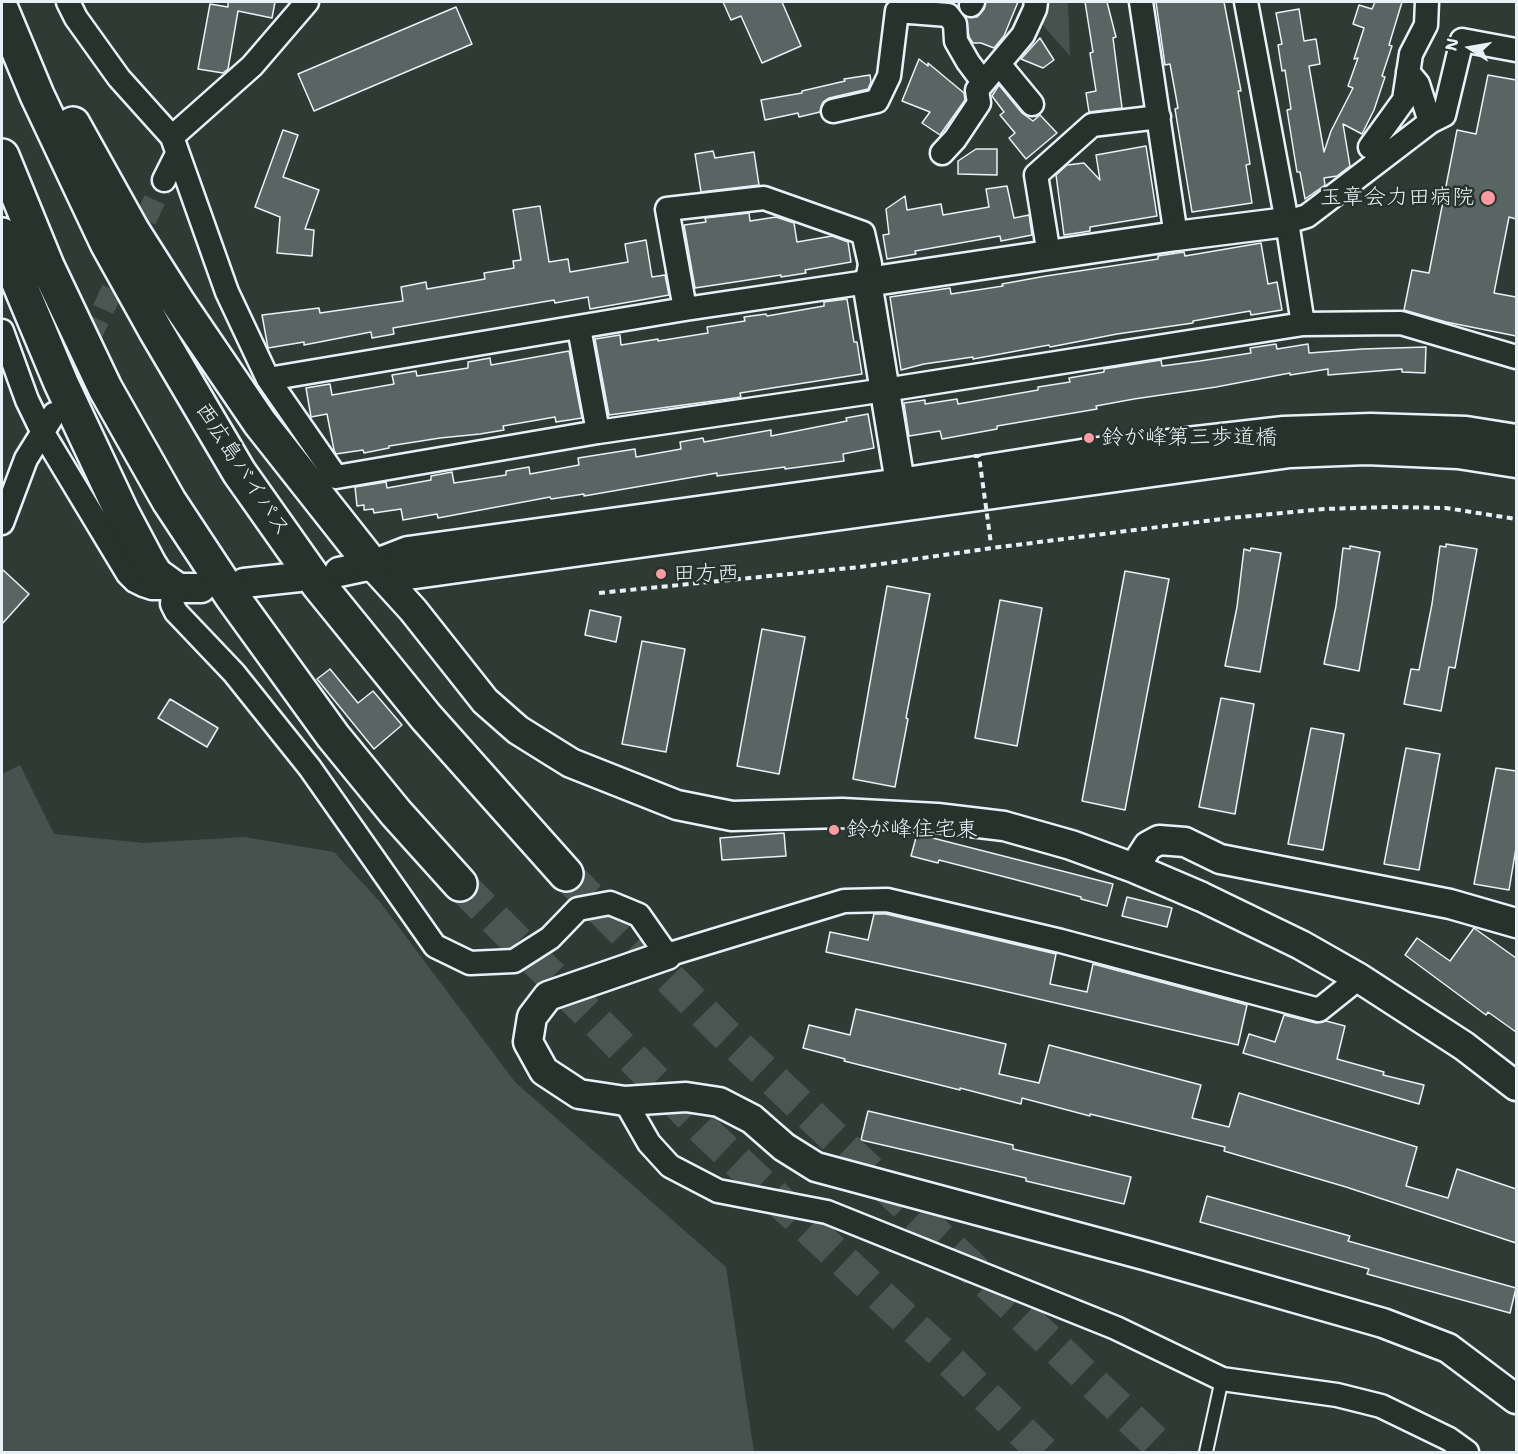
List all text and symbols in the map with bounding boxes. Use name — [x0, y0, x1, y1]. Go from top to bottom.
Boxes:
north arrow — [1440, 18, 1500, 78]
text: N — [1440, 36, 1463, 53]
place label: 玉章会力田病院 — [1320, 185, 1474, 211]
marker: 玉章会力田病院 — [1479, 189, 1497, 207]
street label: 西広島バイパス — [189, 398, 295, 542]
place label: 鈴が峰第三歩道橋 — [1101, 425, 1277, 451]
marker: 鈴が峰第三歩道橋 — [1082, 431, 1096, 445]
place label: 田方西 — [673, 561, 739, 587]
marker: 田方西 — [654, 567, 668, 581]
place label: 鈴が峰住宅東 — [846, 817, 978, 843]
marker: 鈴が峰住宅東 — [827, 823, 841, 837]

